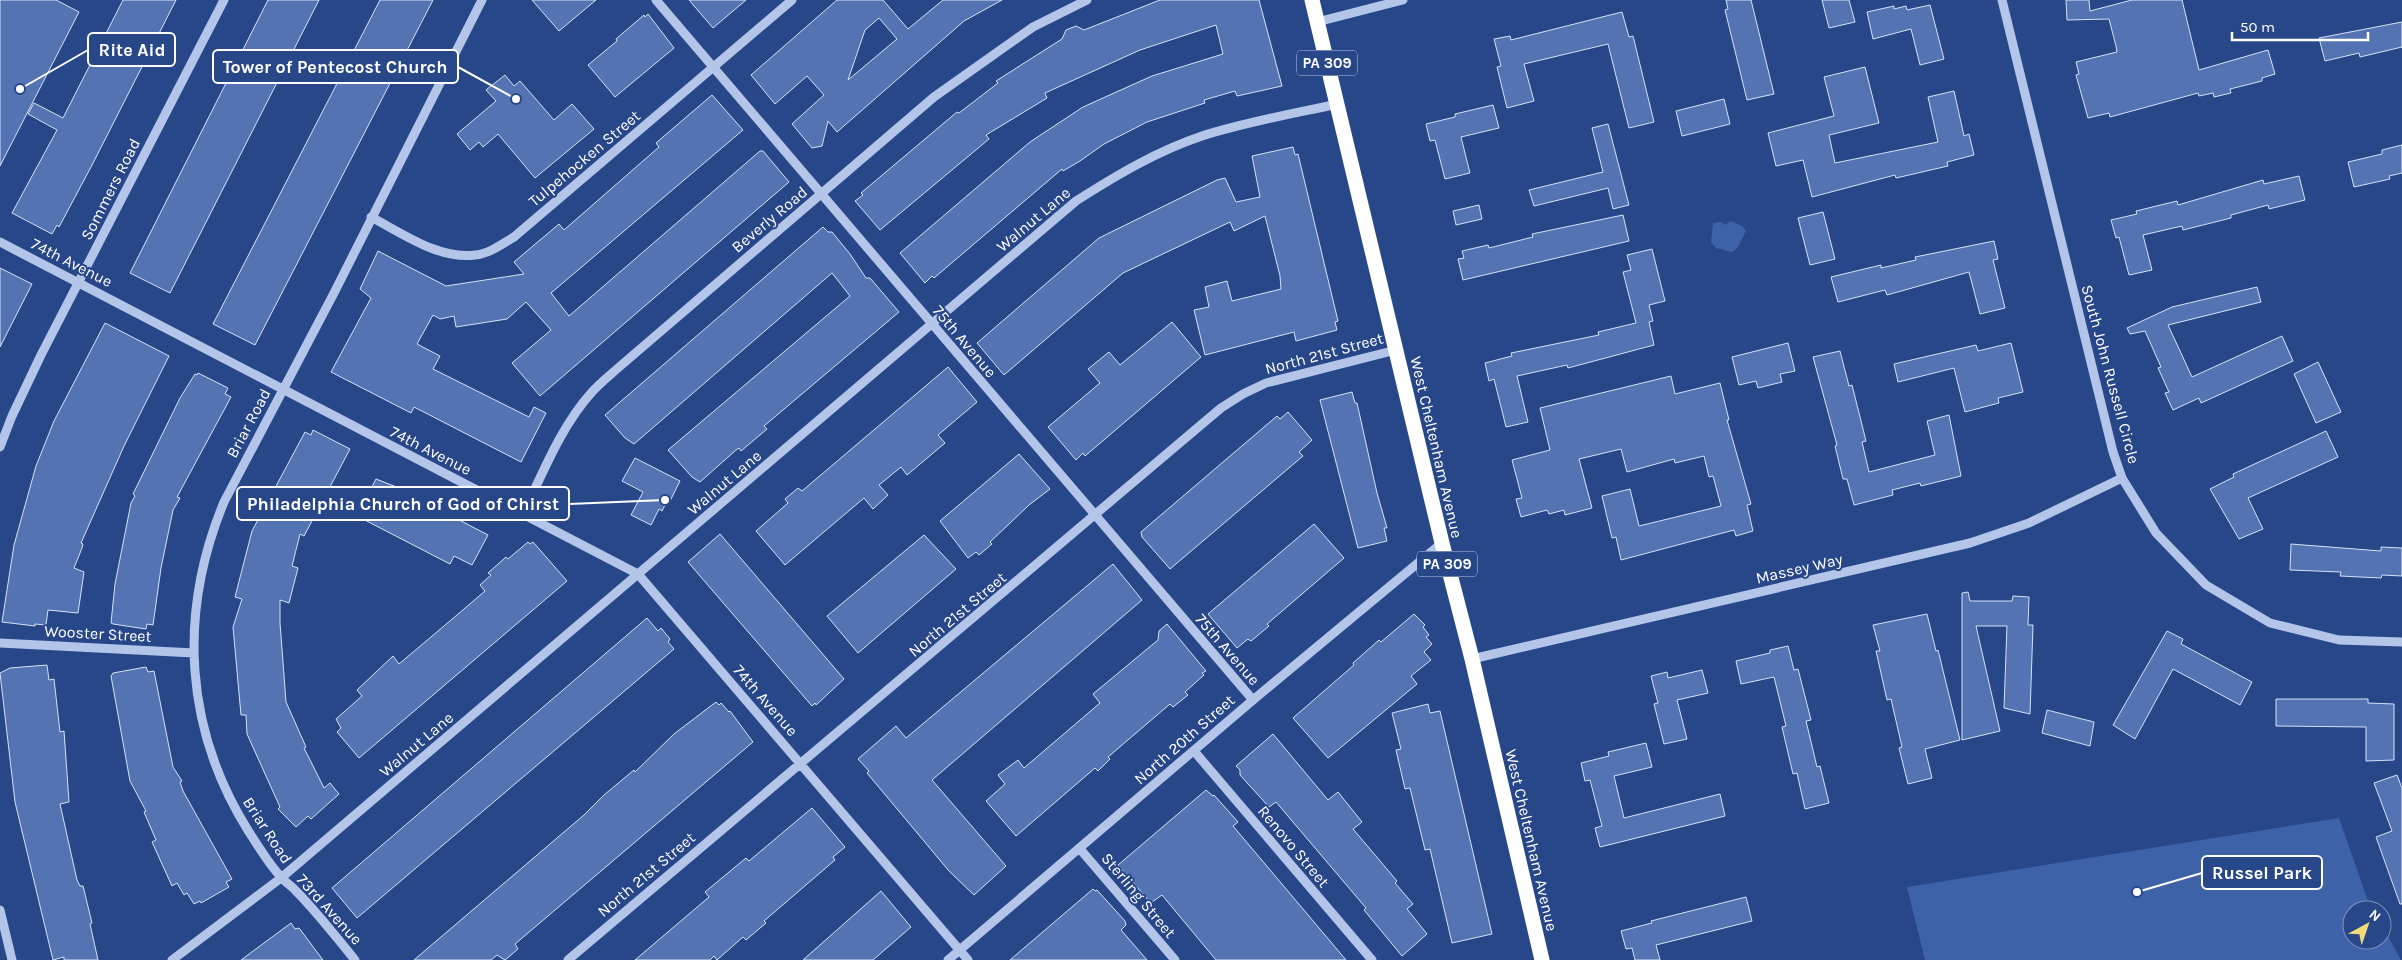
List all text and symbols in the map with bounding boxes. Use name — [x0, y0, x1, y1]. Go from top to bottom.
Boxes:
scale bar — [2232, 10, 2368, 42]
text: 50 m — [2240, 18, 2275, 36]
callout: Rite Aid — [88, 33, 175, 66]
text: Rite Aid — [99, 39, 165, 61]
callout: Tower of Pentecost Church — [213, 50, 458, 83]
road number: PA 309 — [1297, 50, 1357, 76]
text: Tower of Pentecost Church — [223, 56, 447, 78]
street label: Tulpehocken Street — [525, 106, 644, 211]
street label: Sommers Road — [77, 135, 144, 243]
street label: Beverly Road — [728, 182, 811, 256]
street label: Walnut Lane — [993, 183, 1074, 256]
street label: 74th Avenue — [28, 234, 116, 291]
street label: South John Russell Circle — [2077, 283, 2144, 466]
street label: 75th Avenue — [929, 301, 1000, 381]
street label: North 21st Street — [1263, 329, 1385, 378]
street label: West Cheltenham Avenue — [1406, 354, 1467, 540]
street label: Briar Road — [222, 385, 275, 461]
street label: 74th Avenue — [387, 422, 475, 479]
street label: Walnut Lane — [684, 446, 765, 519]
callout: Philadelphia Church of God of Chirst — [237, 487, 569, 520]
text: Philadelphia Church of God of Chirst — [247, 493, 559, 515]
street label: Massey Way — [1754, 549, 1845, 588]
road number: PA 309 — [1417, 552, 1477, 576]
street label: North 21st Street — [905, 568, 1010, 661]
street label: 75th Avenue — [1191, 610, 1264, 689]
street label: Wooster Street — [44, 621, 152, 646]
street label: 74th Avenue — [729, 661, 802, 740]
street label: North 20th Street — [1130, 691, 1239, 788]
street label: Walnut Lane — [376, 708, 457, 781]
street label: West Cheltenham Avenue — [1501, 747, 1562, 933]
street label: Briar Road — [239, 793, 296, 867]
street label: Renovo Street — [1254, 802, 1333, 891]
street label: North 21st Street — [594, 828, 699, 921]
street label: Sterling Street — [1097, 849, 1180, 942]
callout: Russel Park — [2202, 856, 2322, 889]
text: Russel Park — [2212, 862, 2312, 884]
street label: 73rd Avenue — [293, 870, 366, 949]
north arrow — [2342, 900, 2392, 950]
text: N — [2366, 906, 2384, 925]

